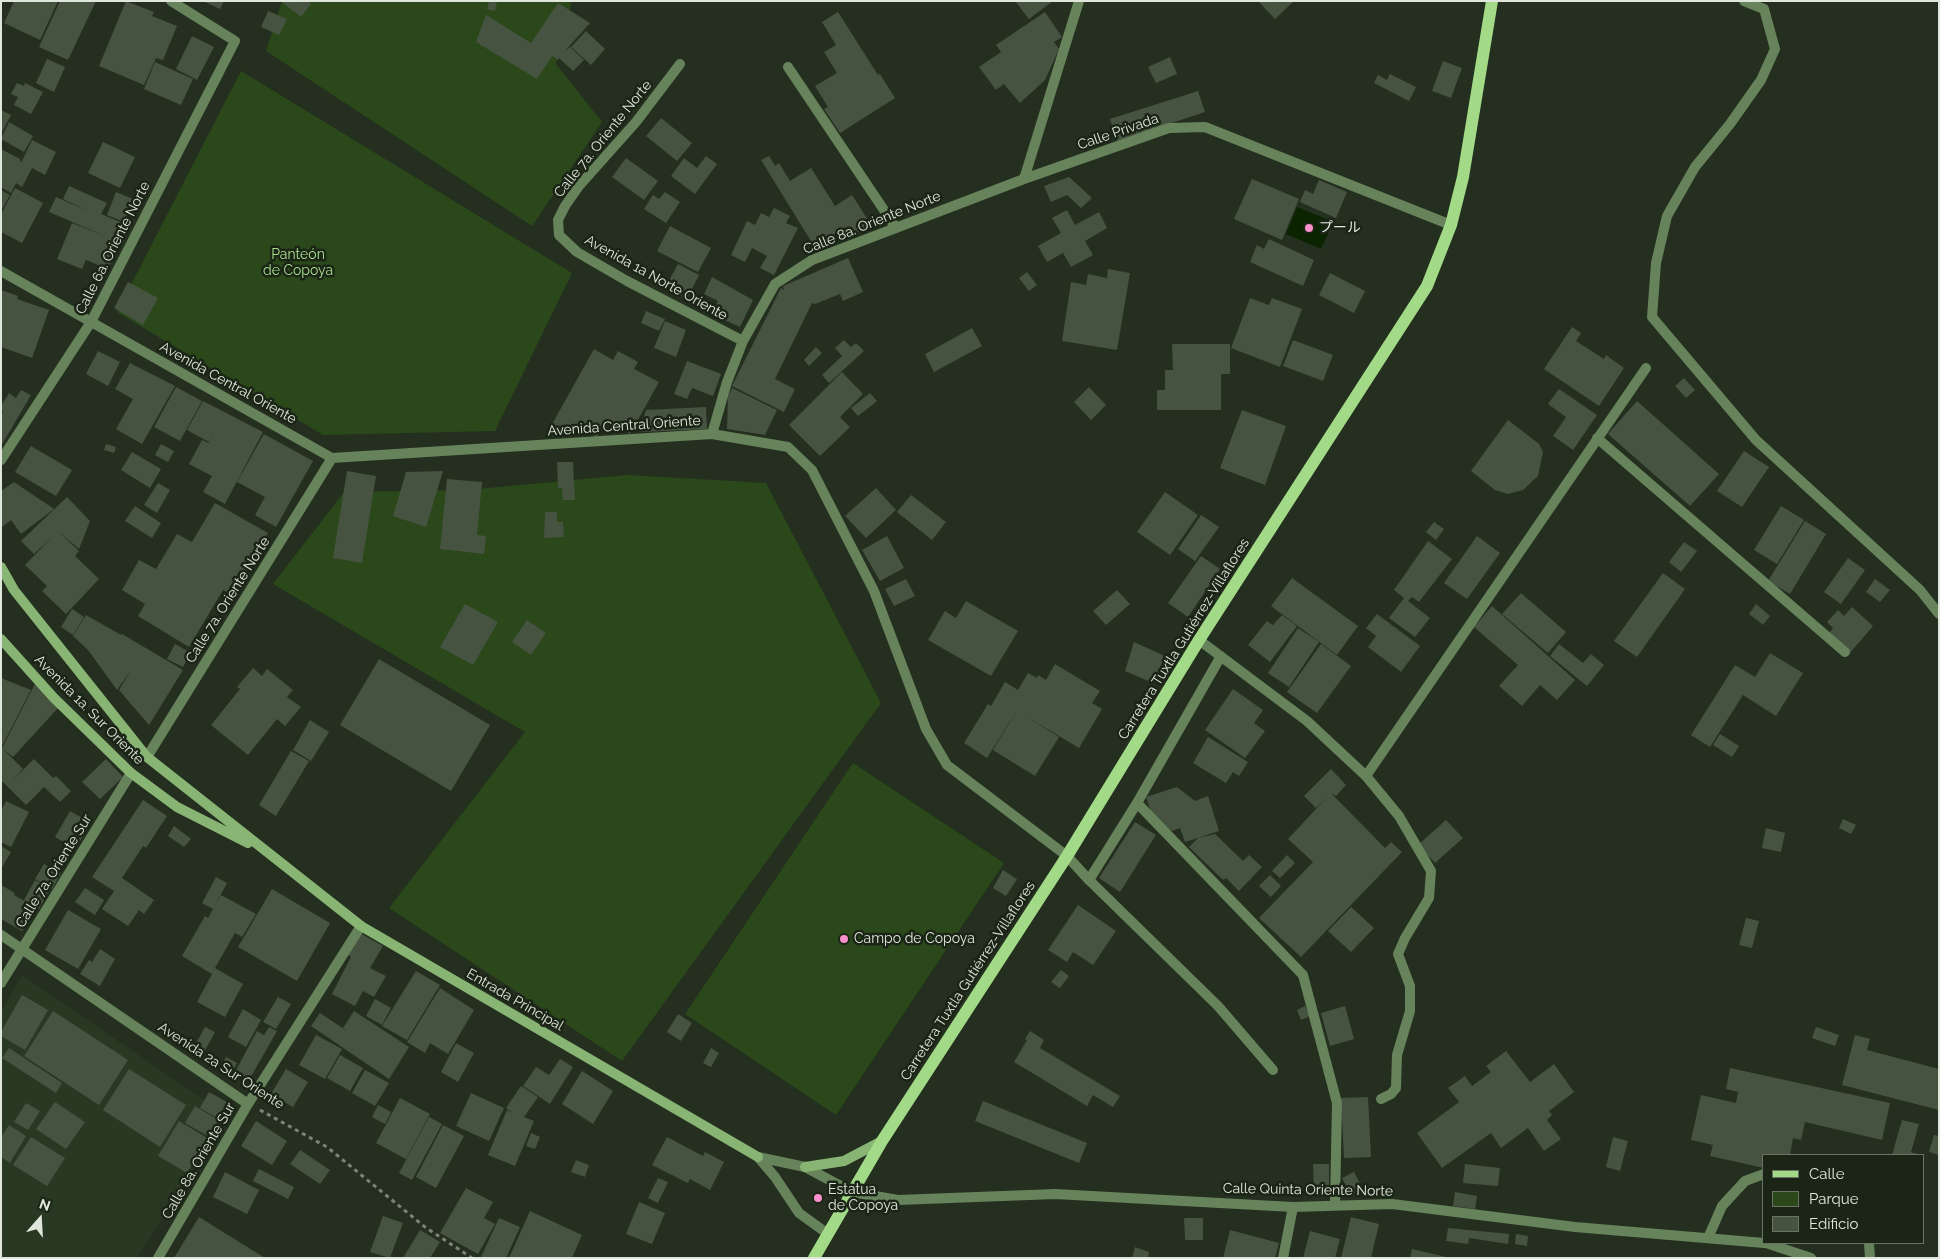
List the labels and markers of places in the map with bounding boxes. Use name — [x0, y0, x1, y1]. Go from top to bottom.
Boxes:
place label: プール — [1319, 220, 1361, 236]
marker: プール — [1303, 222, 1315, 234]
place label: Campo de Copoya — [854, 931, 975, 947]
marker: Campo de Copoya — [838, 933, 850, 945]
place label: Estatua de Copoya — [828, 1182, 898, 1214]
marker: Estatua de Copoya — [812, 1192, 824, 1204]

